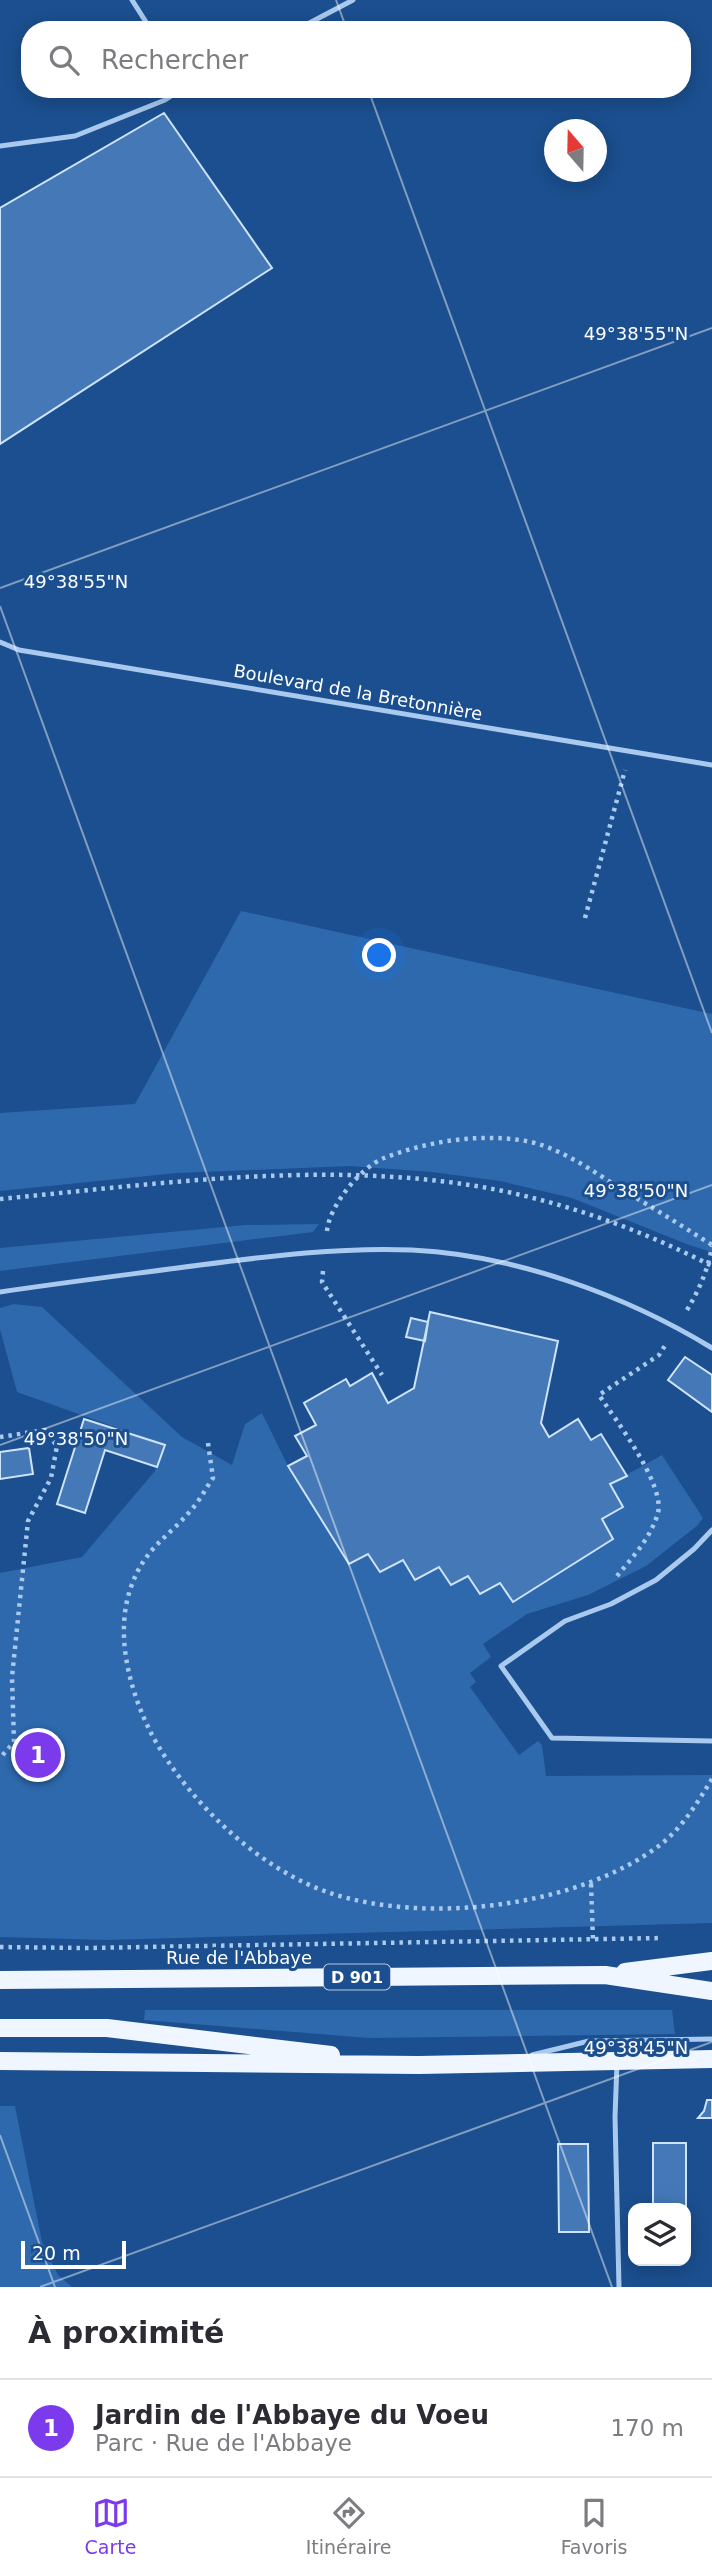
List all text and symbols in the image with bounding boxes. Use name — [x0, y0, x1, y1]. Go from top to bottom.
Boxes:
search box — [21, 21, 691, 98]
icon: search — [45, 41, 83, 79]
text: Rechercher — [101, 45, 248, 75]
north arrow — [544, 119, 607, 182]
text: 49°38'55"N — [584, 323, 688, 344]
text: 49°38'55"N — [24, 571, 128, 592]
street label: Boulevard de la Bretonnière — [232, 660, 484, 724]
your location — [362, 938, 396, 972]
text: 49°38'50"N — [584, 1180, 688, 1201]
text: 49°38'50"N — [24, 1428, 128, 1449]
pin: 1 — [15, 1729, 61, 1781]
street label: Rue de l'Abbaye — [166, 1947, 312, 1968]
road number: D 901 — [324, 1965, 390, 1990]
text: 49°38'45"N — [584, 2037, 688, 2058]
map controls — [628, 2203, 691, 2266]
button: layers — [628, 2203, 691, 2266]
scale bar — [21, 2238, 126, 2270]
text: 20 m — [32, 2242, 81, 2264]
text: À proximité — [28, 2315, 224, 2350]
text: Jardin de l'Abbaye du Voeu — [95, 2400, 489, 2430]
text: 1 — [43, 2415, 59, 2441]
text: 170 m — [610, 2415, 684, 2441]
text: Parc · Rue de l'Abbaye — [95, 2430, 352, 2456]
tab: Carte — [85, 2494, 136, 2558]
tab: Itinéraire — [306, 2494, 392, 2558]
tab: Favoris — [561, 2494, 627, 2558]

